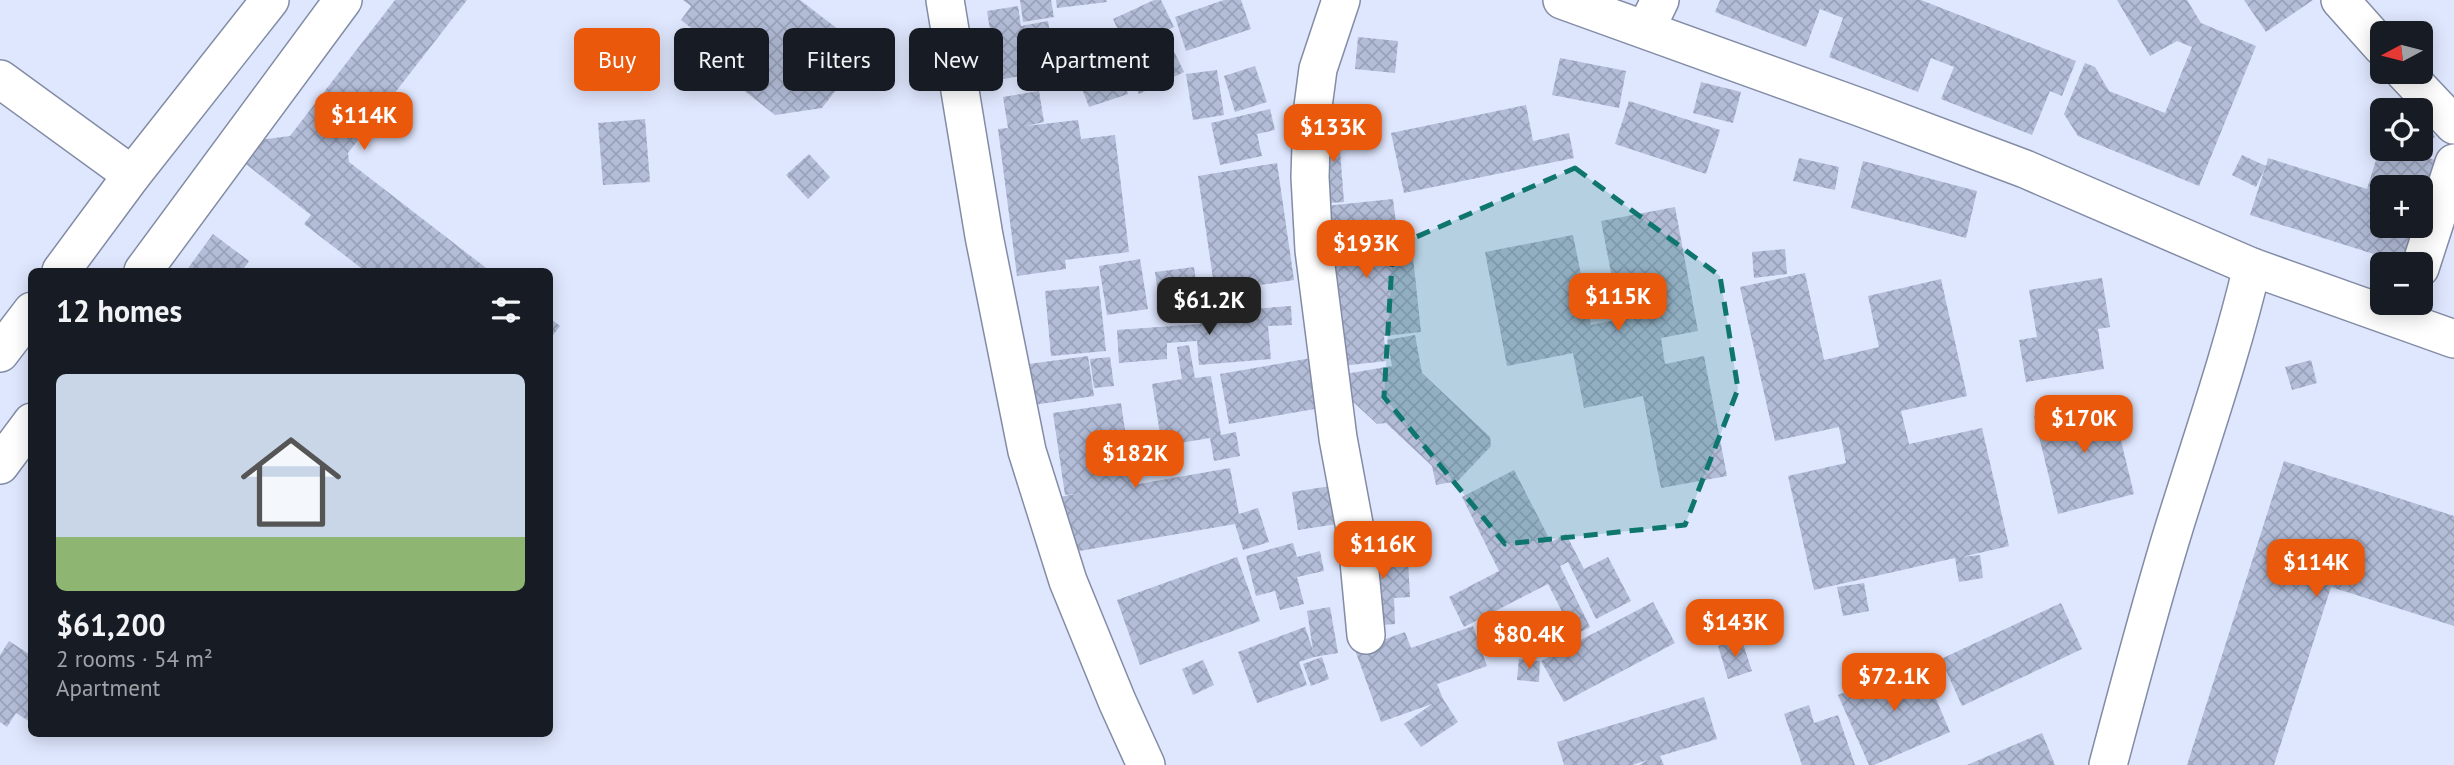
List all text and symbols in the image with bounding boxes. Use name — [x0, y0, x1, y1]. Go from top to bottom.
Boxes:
north arrow — [2370, 21, 2432, 84]
map controls — [2370, 21, 2433, 315]
chip: Buy — [574, 28, 660, 91]
chip: Rent — [674, 28, 769, 91]
chip: Filters — [783, 28, 895, 91]
chip: New — [909, 28, 1003, 91]
chip: Apartment — [1017, 28, 1174, 91]
pin: $114K — [315, 92, 413, 152]
button: locate — [2370, 98, 2433, 161]
text: $114K — [331, 100, 397, 129]
pin: $133K — [1284, 104, 1382, 164]
text: $133K — [1300, 112, 1366, 141]
button: + — [2370, 175, 2433, 238]
pin: $193K — [1317, 220, 1415, 280]
text: $193K — [1333, 228, 1399, 257]
button: − — [2370, 252, 2433, 315]
pin: $115K — [1569, 274, 1667, 333]
pin: $61.2K — [1152, 278, 1266, 337]
text: $115K — [1585, 281, 1651, 310]
text: $61.2K — [1173, 285, 1245, 314]
text: 12 homes — [56, 291, 182, 330]
icon: filters — [487, 291, 525, 329]
pin: $170K — [2035, 396, 2133, 455]
text: $170K — [2051, 403, 2117, 432]
icon: home — [228, 419, 354, 545]
pin: $182K — [1086, 430, 1184, 490]
text: $182K — [1102, 438, 1168, 467]
pin: $116K — [1334, 522, 1432, 581]
text: $116K — [1350, 529, 1416, 558]
pin: $114K — [2267, 540, 2365, 599]
text: $114K — [2283, 547, 2349, 576]
pin: $143K — [1686, 600, 1784, 659]
text: $61,200 — [56, 605, 166, 644]
text: $143K — [1702, 607, 1768, 636]
pin: $80.4K — [1472, 612, 1586, 671]
text: $80.4K — [1493, 619, 1565, 648]
text: 2 rooms · 54 m² — [56, 644, 213, 673]
pin: $72.1K — [1837, 654, 1951, 713]
text: $72.1K — [1858, 661, 1930, 690]
text: Apartment — [56, 673, 160, 702]

